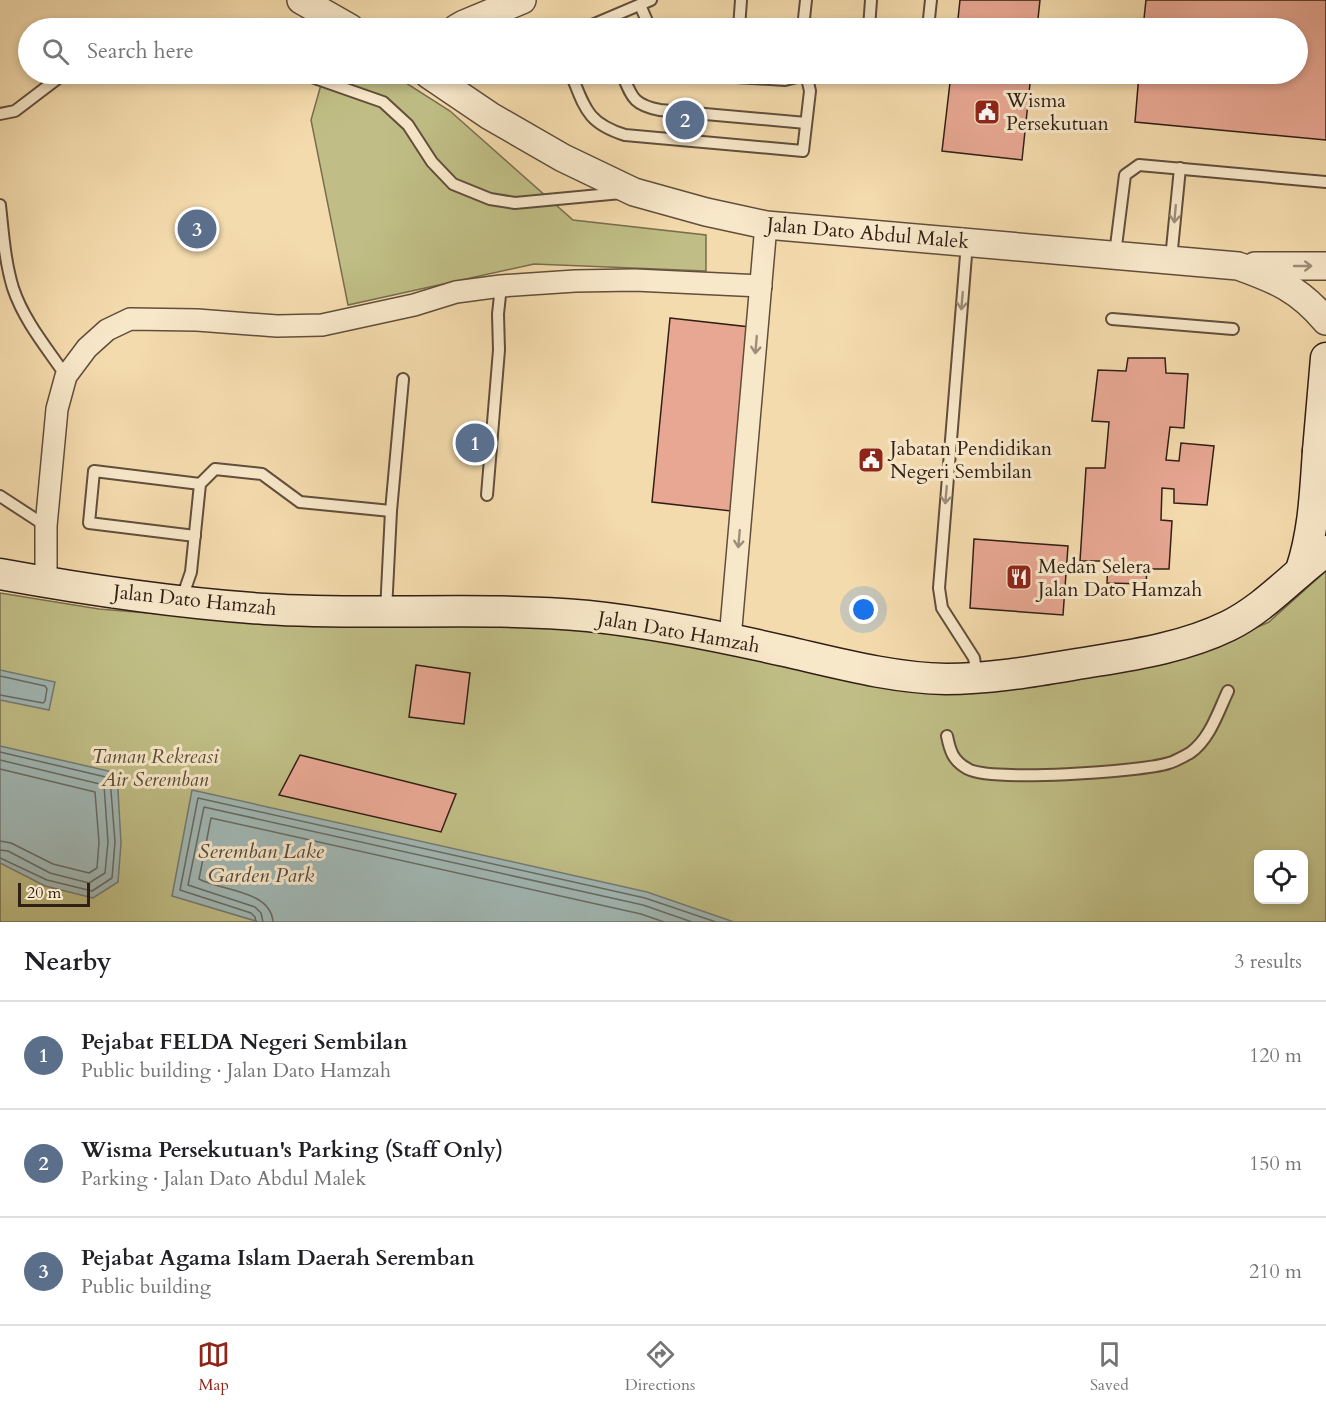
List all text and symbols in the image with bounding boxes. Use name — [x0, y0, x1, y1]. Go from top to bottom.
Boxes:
search box — [18, 18, 1308, 84]
icon: search — [39, 35, 72, 68]
text: Search here — [87, 36, 194, 66]
place label: Wisma Persekutuan — [1005, 87, 1110, 137]
public building icon: Wisma Persekutuan — [972, 97, 1002, 127]
pin: 2 — [666, 98, 704, 142]
one-way arrow — [1169, 203, 1180, 223]
pin: 3 — [178, 206, 216, 252]
street label: Jalan Dato Abdul Malek — [763, 210, 970, 255]
one-way arrow — [1293, 260, 1313, 272]
one-way arrow — [956, 290, 967, 310]
one-way arrow — [750, 334, 761, 354]
pin: 1 — [456, 420, 494, 466]
place label: Jabatan Pendidikan Negeri Sembilan — [887, 435, 1053, 485]
public building icon: Jabatan Pendidikan Negeri Sembilan — [856, 445, 886, 475]
one-way arrow — [940, 485, 951, 505]
one-way arrow — [733, 528, 744, 548]
place label: Medan Selera Jalan Dato Hamzah — [1035, 553, 1202, 603]
restaurant icon: Medan Selera Jalan Dato Hamzah — [1004, 562, 1034, 592]
street label: Jalan Dato Hamzah — [109, 578, 278, 622]
your location — [849, 595, 878, 624]
street label: Jalan Dato Hamzah — [593, 604, 762, 660]
park label: Taman Rekreasi Air Seremban — [92, 743, 219, 793]
water label: Seremban Lake Garden Park — [198, 837, 325, 890]
map controls — [1254, 850, 1308, 904]
button: locate — [1254, 850, 1308, 904]
scale bar — [18, 880, 90, 908]
text: 20 m — [27, 882, 61, 904]
text: Nearby — [24, 944, 112, 979]
text: 3 results — [1234, 948, 1302, 975]
text: Pejabat FELDA Negeri Sembilan — [81, 1027, 408, 1057]
text: 1 — [38, 1042, 49, 1069]
text: 120 m — [1249, 1042, 1302, 1069]
text: Public building · Jalan Dato Hamzah — [81, 1057, 391, 1084]
text: Wisma Persekutuan's Parking (Staff Only) — [81, 1135, 503, 1165]
text: 2 — [38, 1150, 49, 1177]
text: 150 m — [1249, 1150, 1302, 1177]
text: Parking · Jalan Dato Abdul Malek — [81, 1165, 366, 1192]
text: Pejabat Agama Islam Daerah Seremban — [81, 1243, 475, 1273]
text: 3 — [38, 1258, 49, 1285]
text: 210 m — [1249, 1258, 1302, 1285]
text: Public building — [81, 1273, 211, 1300]
tab: Map — [197, 1338, 230, 1396]
tab: Directions — [625, 1338, 695, 1396]
tab: Saved — [1090, 1338, 1129, 1396]

